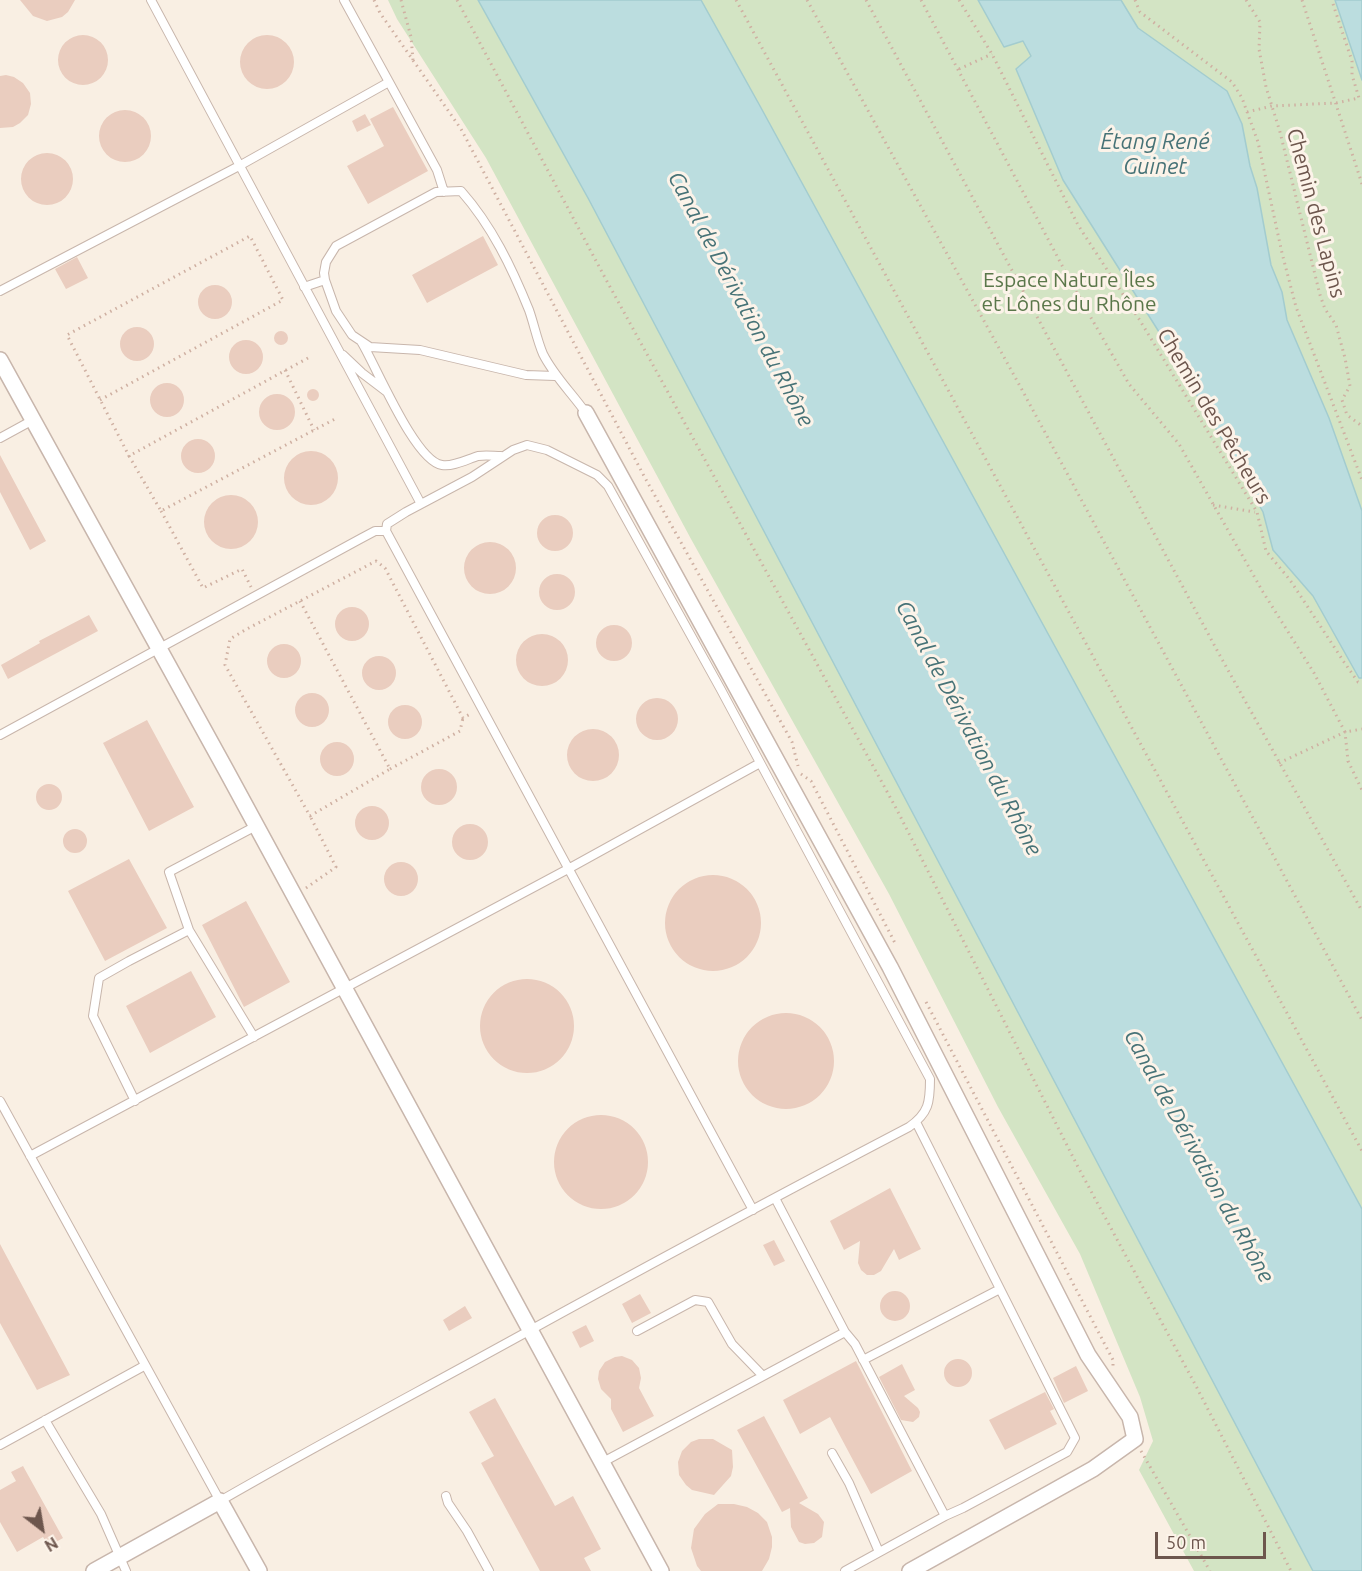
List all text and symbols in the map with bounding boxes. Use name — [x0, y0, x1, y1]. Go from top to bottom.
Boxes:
street label: Chemin des Lapins — [1281, 126, 1351, 300]
water label: Étang René Guinet — [1100, 129, 1210, 180]
water label: Canal de Dérivation du Rhône — [662, 167, 820, 431]
park label: Espace Nature Îles et Lônes du Rhône — [981, 267, 1157, 317]
street label: Chemin des Pêcheurs — [1152, 324, 1276, 508]
water label: Canal de Dérivation du Rhône — [890, 596, 1048, 860]
water label: Canal de Dérivation du Rhône — [1118, 1025, 1280, 1287]
north arrow — [12, 1499, 72, 1559]
scale bar — [1158, 1520, 1269, 1558]
text: 50 m — [1166, 1532, 1206, 1552]
text: N — [42, 1534, 61, 1555]

